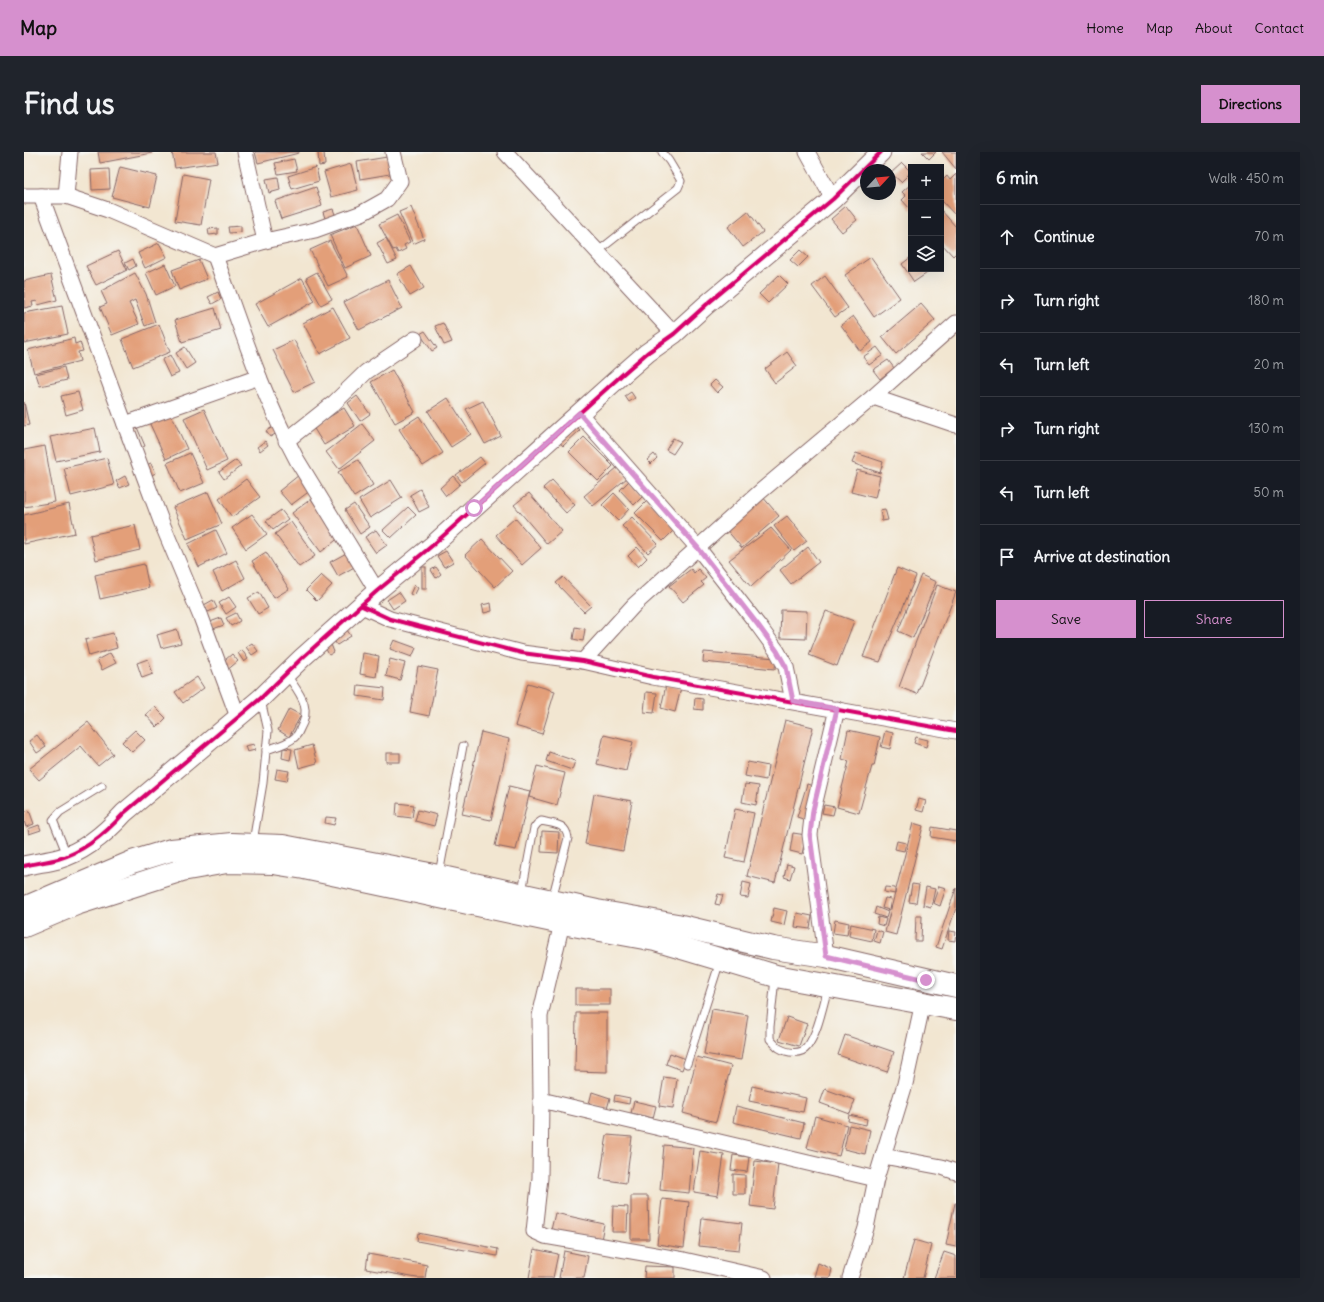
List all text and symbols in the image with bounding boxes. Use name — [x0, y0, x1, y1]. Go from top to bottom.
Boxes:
text: Map — [20, 16, 57, 40]
text: Home — [1086, 19, 1124, 37]
text: Map — [1146, 19, 1173, 37]
text: About — [1195, 19, 1233, 37]
text: Contact — [1255, 19, 1304, 37]
button: Directions — [1201, 85, 1300, 123]
text: Find us — [24, 86, 115, 122]
north arrow — [860, 164, 896, 200]
map controls — [908, 164, 944, 272]
button: + — [908, 164, 944, 200]
text: 6 min — [996, 167, 1038, 189]
text: Walk · 450 m — [1209, 170, 1284, 187]
button: − — [908, 200, 944, 236]
icon: ahead — [996, 226, 1018, 248]
text: Continue — [1034, 227, 1095, 246]
text: 70 m — [1255, 228, 1284, 245]
button: layers — [908, 236, 944, 272]
icon: right — [996, 290, 1018, 312]
text: Turn right — [1034, 291, 1099, 310]
text: 180 m — [1248, 292, 1284, 309]
icon: left — [996, 354, 1018, 376]
text: Turn left — [1034, 355, 1089, 374]
text: 20 m — [1254, 356, 1284, 373]
icon: right — [996, 418, 1018, 440]
text: Turn right — [1034, 419, 1099, 438]
text: 130 m — [1248, 420, 1284, 437]
icon: left — [996, 482, 1018, 504]
text: Turn left — [1034, 483, 1089, 502]
text: 50 m — [1253, 484, 1284, 501]
route start — [465, 499, 483, 517]
icon: arrive — [996, 546, 1018, 568]
text: Arrive at destination — [1034, 547, 1170, 566]
button: Save — [996, 600, 1136, 638]
button: Share — [1144, 600, 1284, 638]
route end — [917, 971, 935, 989]

